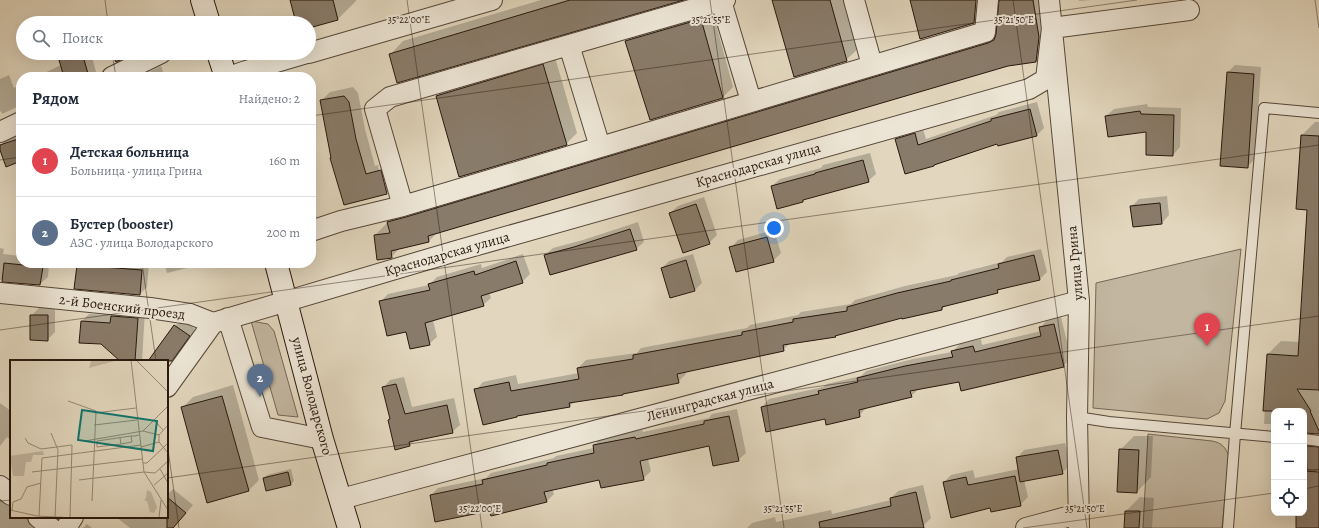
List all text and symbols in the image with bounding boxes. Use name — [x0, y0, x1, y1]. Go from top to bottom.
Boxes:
text: 35°22'00"E — [388, 13, 430, 26]
text: 35°21'55"E — [692, 13, 731, 26]
text: 35°21'50"E — [994, 13, 1034, 26]
search box — [16, 16, 316, 60]
icon: search — [30, 27, 52, 49]
text: Поиск — [62, 28, 103, 48]
text: Рядом — [32, 87, 79, 110]
text: Найдено: 2 — [239, 90, 300, 107]
street label: Краснодарская улица — [693, 138, 823, 192]
text: Детская больница — [70, 142, 189, 162]
text: 1 — [43, 152, 47, 169]
text: 160 m — [269, 152, 300, 169]
text: Больница · улица Грина — [70, 162, 202, 179]
text: Бустер (booster) — [70, 214, 173, 234]
your location — [764, 218, 784, 238]
text: 2 — [42, 224, 48, 241]
text: 200 m — [267, 224, 300, 241]
street label: улица Грина — [1062, 224, 1088, 302]
street label: Краснодарская улица — [382, 227, 512, 281]
text: АЗС · улица Володарского — [70, 234, 213, 251]
street label: 2-й Боенский проезд — [58, 290, 186, 324]
pin: 1 — [1194, 313, 1220, 346]
street label: улица Володарского — [287, 334, 337, 457]
inset map — [10, 360, 168, 518]
pin: 2 — [247, 364, 273, 397]
street label: Ленинградская улица — [644, 374, 776, 426]
map controls — [1271, 408, 1307, 516]
button: + — [1271, 408, 1307, 444]
button: − — [1271, 444, 1307, 480]
button: locate — [1271, 480, 1307, 516]
text: 35°22'00"E — [459, 502, 501, 515]
text: 35°21'55"E — [764, 502, 803, 515]
text: 35°21'50"E — [1065, 502, 1105, 515]

